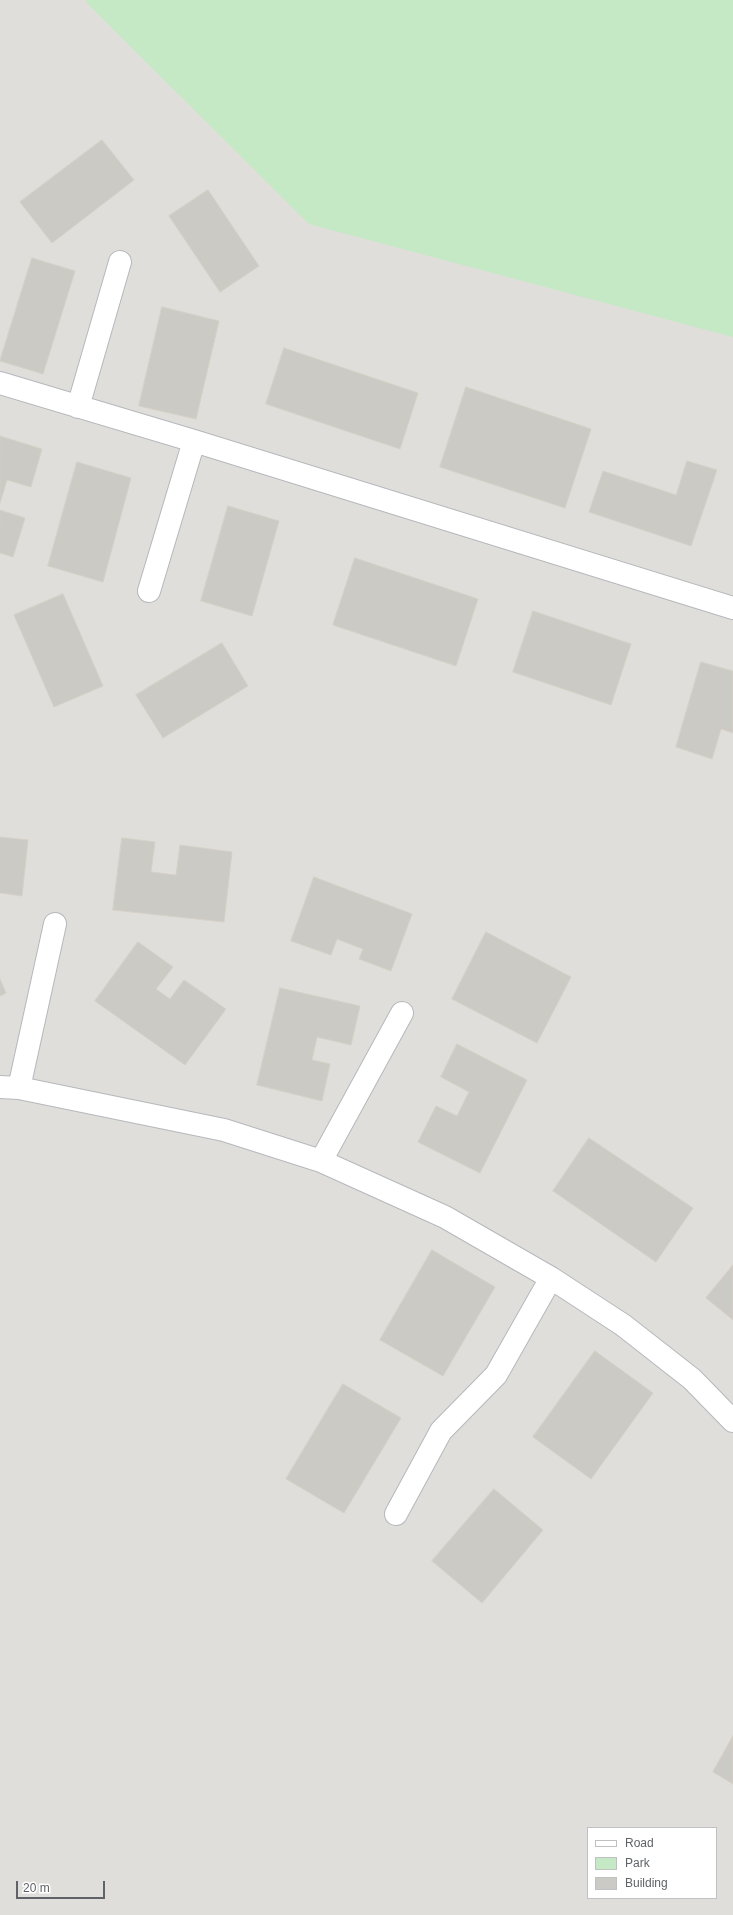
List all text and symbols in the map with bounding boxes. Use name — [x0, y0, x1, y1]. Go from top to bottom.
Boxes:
legend — [587, 1827, 717, 1899]
text: Road — [625, 1836, 654, 1850]
text: Park — [625, 1856, 650, 1870]
scale bar — [18, 1873, 107, 1899]
text: Building — [625, 1876, 668, 1890]
text: 20 m — [23, 1881, 50, 1895]

